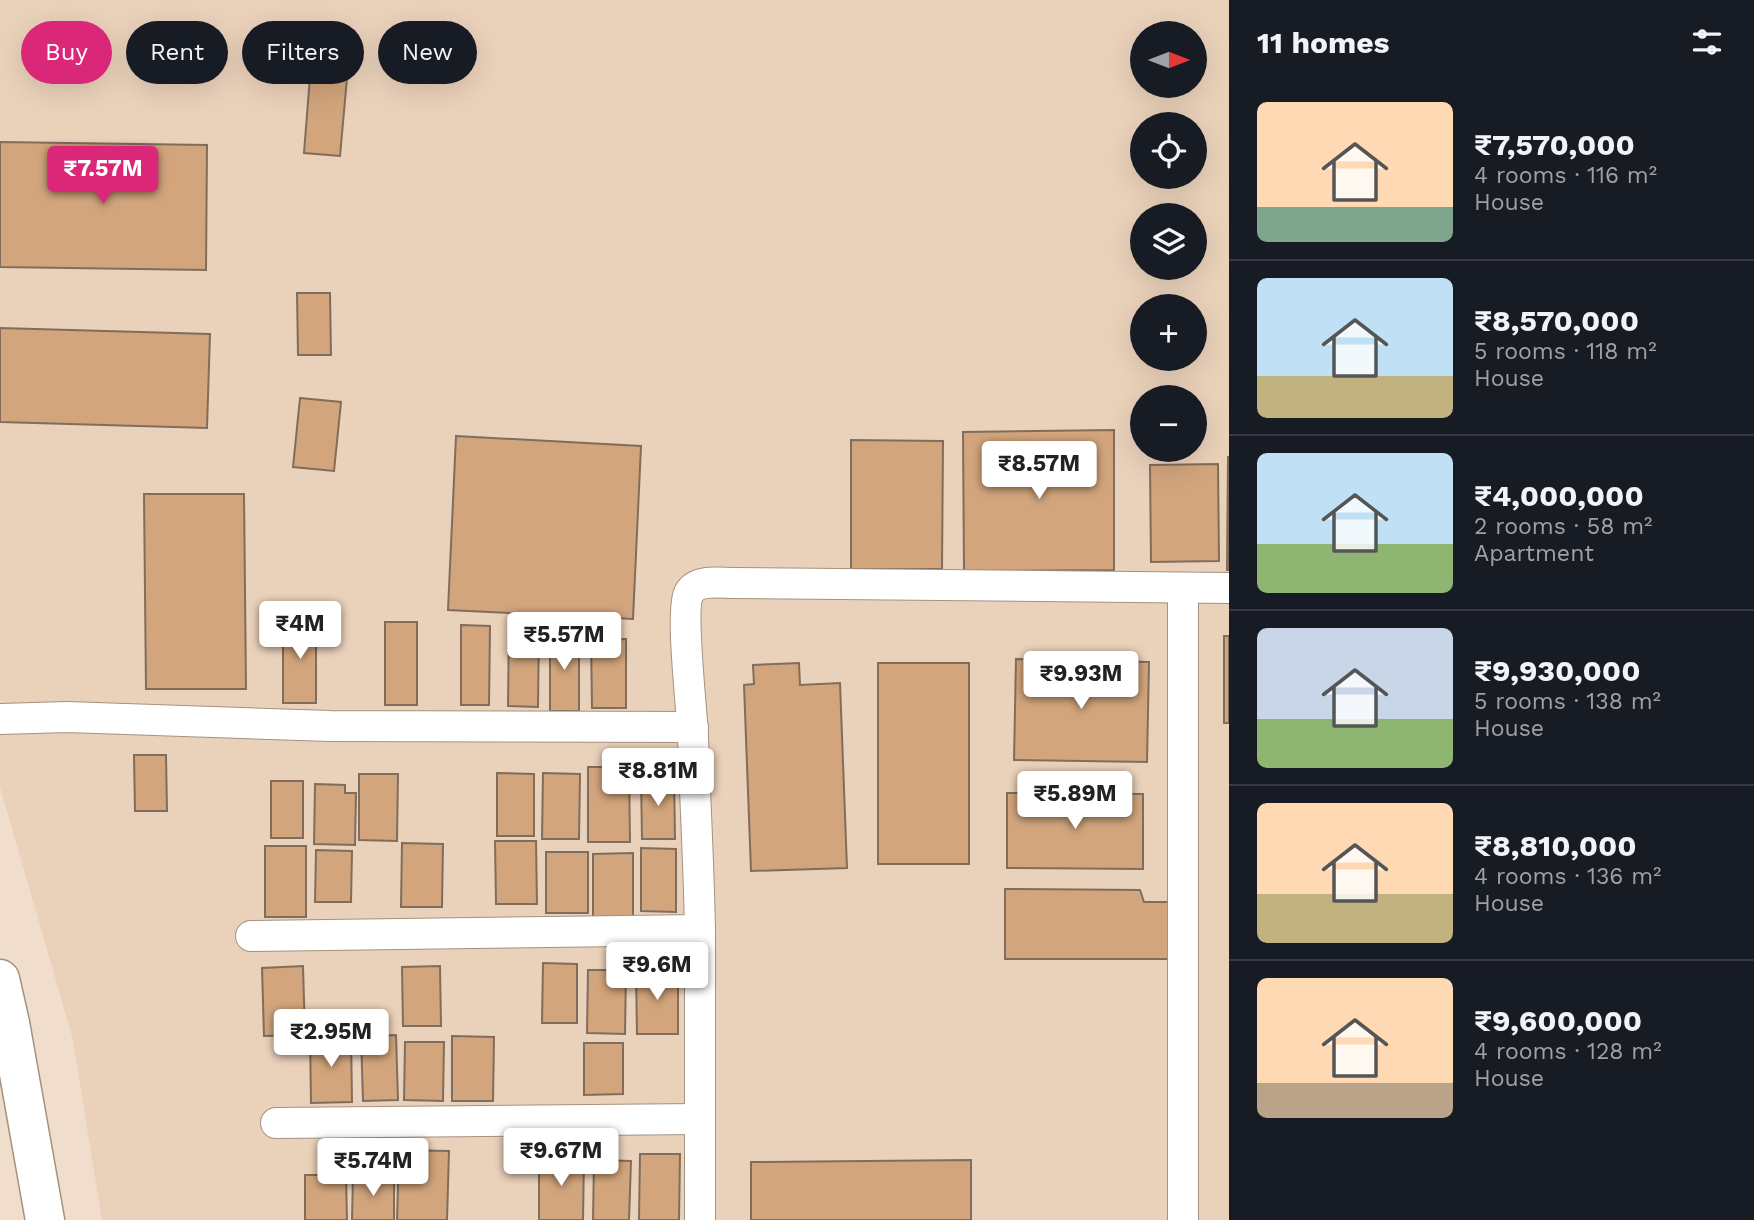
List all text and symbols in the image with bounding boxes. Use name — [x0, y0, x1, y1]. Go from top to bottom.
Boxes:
chip: Buy — [21, 21, 112, 84]
chip: Rent — [126, 21, 228, 84]
chip: Filters — [242, 21, 364, 84]
chip: New — [378, 21, 477, 84]
north arrow — [1130, 21, 1208, 98]
map controls — [1130, 21, 1207, 462]
icon: filters — [1688, 23, 1726, 61]
text: 11 homes — [1257, 25, 1390, 60]
button: locate — [1130, 112, 1207, 189]
text: ₹7,570,000 — [1474, 127, 1635, 162]
icon: home — [1313, 130, 1397, 214]
pin: ₹7.57M — [46, 146, 160, 206]
text: ₹7.57M — [63, 155, 143, 182]
text: 4 rooms · 116 m² — [1474, 162, 1657, 189]
text: House — [1474, 189, 1544, 216]
button: layers — [1130, 203, 1207, 280]
button: + — [1130, 294, 1207, 371]
text: ₹8,570,000 — [1474, 303, 1639, 338]
icon: home — [1313, 306, 1397, 390]
text: 5 rooms · 118 m² — [1474, 338, 1657, 365]
text: House — [1474, 365, 1544, 392]
button: − — [1130, 385, 1207, 462]
pin: ₹8.57M — [982, 442, 1096, 501]
text: ₹8.57M — [998, 450, 1080, 477]
text: ₹4,000,000 — [1474, 478, 1644, 513]
icon: home — [1313, 481, 1397, 565]
text: 2 rooms · 58 m² — [1474, 513, 1653, 540]
text: Apartment — [1474, 540, 1594, 567]
pin: ₹4M — [266, 602, 334, 661]
text: ₹4M — [275, 610, 325, 637]
pin: ₹5.57M — [507, 612, 621, 672]
text: ₹5.57M — [523, 621, 605, 648]
pin: ₹9.93M — [1024, 652, 1138, 711]
text: ₹9,930,000 — [1474, 653, 1640, 688]
icon: home — [1313, 656, 1397, 740]
text: ₹9.93M — [1039, 660, 1123, 687]
text: 5 rooms · 138 m² — [1474, 688, 1661, 715]
text: House — [1474, 715, 1544, 742]
pin: ₹8.81M — [601, 748, 715, 808]
text: ₹8.81M — [618, 757, 698, 784]
pin: ₹5.89M — [1018, 772, 1132, 831]
text: ₹5.89M — [1033, 780, 1117, 807]
text: ₹8,810,000 — [1474, 828, 1637, 863]
icon: home — [1313, 831, 1397, 915]
text: 4 rooms · 136 m² — [1474, 863, 1662, 890]
text: House — [1474, 890, 1544, 917]
pin: ₹9.6M — [608, 942, 706, 1002]
text: ₹9.6M — [622, 951, 692, 978]
text: ₹9,600,000 — [1474, 1003, 1642, 1038]
icon: home — [1313, 1006, 1397, 1090]
pin: ₹2.95M — [274, 1010, 388, 1069]
text: ₹2.95M — [290, 1018, 372, 1045]
text: 4 rooms · 128 m² — [1474, 1038, 1662, 1065]
text: House — [1474, 1065, 1544, 1092]
pin: ₹9.67M — [504, 1128, 618, 1188]
text: ₹9.67M — [520, 1137, 602, 1164]
pin: ₹5.74M — [316, 1138, 430, 1198]
text: ₹5.74M — [333, 1147, 413, 1174]

